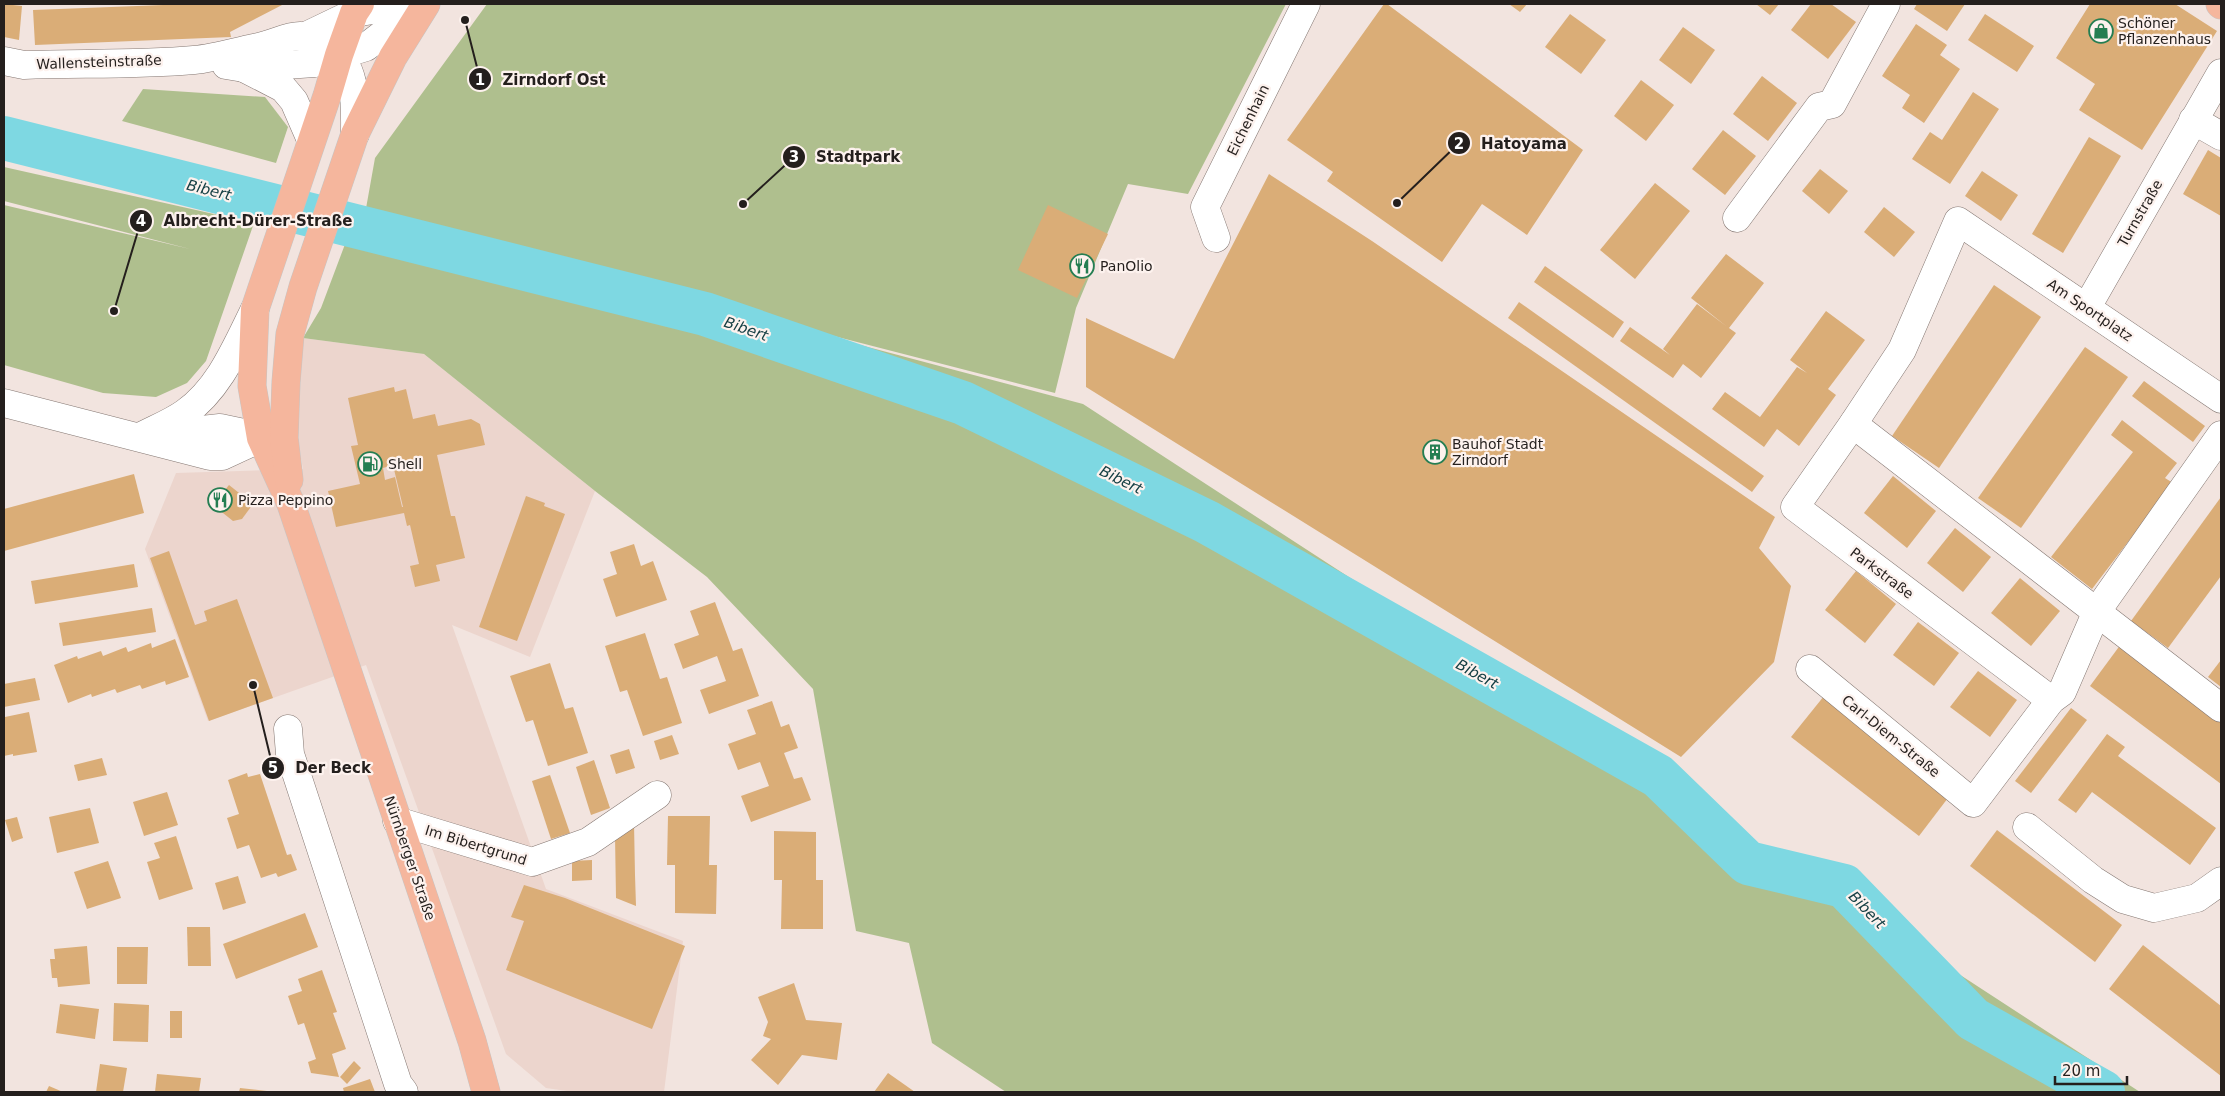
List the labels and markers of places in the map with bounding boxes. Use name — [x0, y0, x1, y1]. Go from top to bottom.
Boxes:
place label: Schöner Pflanzenhaus — [2118, 15, 2211, 47]
shop icon: Schöner Pflanzenhaus — [2088, 18, 2114, 44]
callout: Zirndorf Ost — [468, 64, 616, 94]
callout: Hatoyama — [1446, 128, 1577, 158]
callout: Stadtpark — [781, 142, 910, 172]
callout: Albrecht-Dürer-Straße — [129, 206, 363, 236]
restaurant icon: PanOlio — [1069, 253, 1095, 279]
place label: PanOlio — [1100, 258, 1153, 274]
place label: Bauhof Stadt Zirndorf — [1452, 436, 1544, 468]
building icon: Bauhof Stadt Zirndorf — [1422, 439, 1448, 465]
fuel station icon: Shell — [357, 451, 383, 477]
place label: Shell — [388, 456, 422, 472]
restaurant icon: Pizza Peppino — [207, 487, 233, 513]
place label: Pizza Peppino — [238, 492, 333, 508]
callout: Der Beck — [260, 753, 381, 783]

